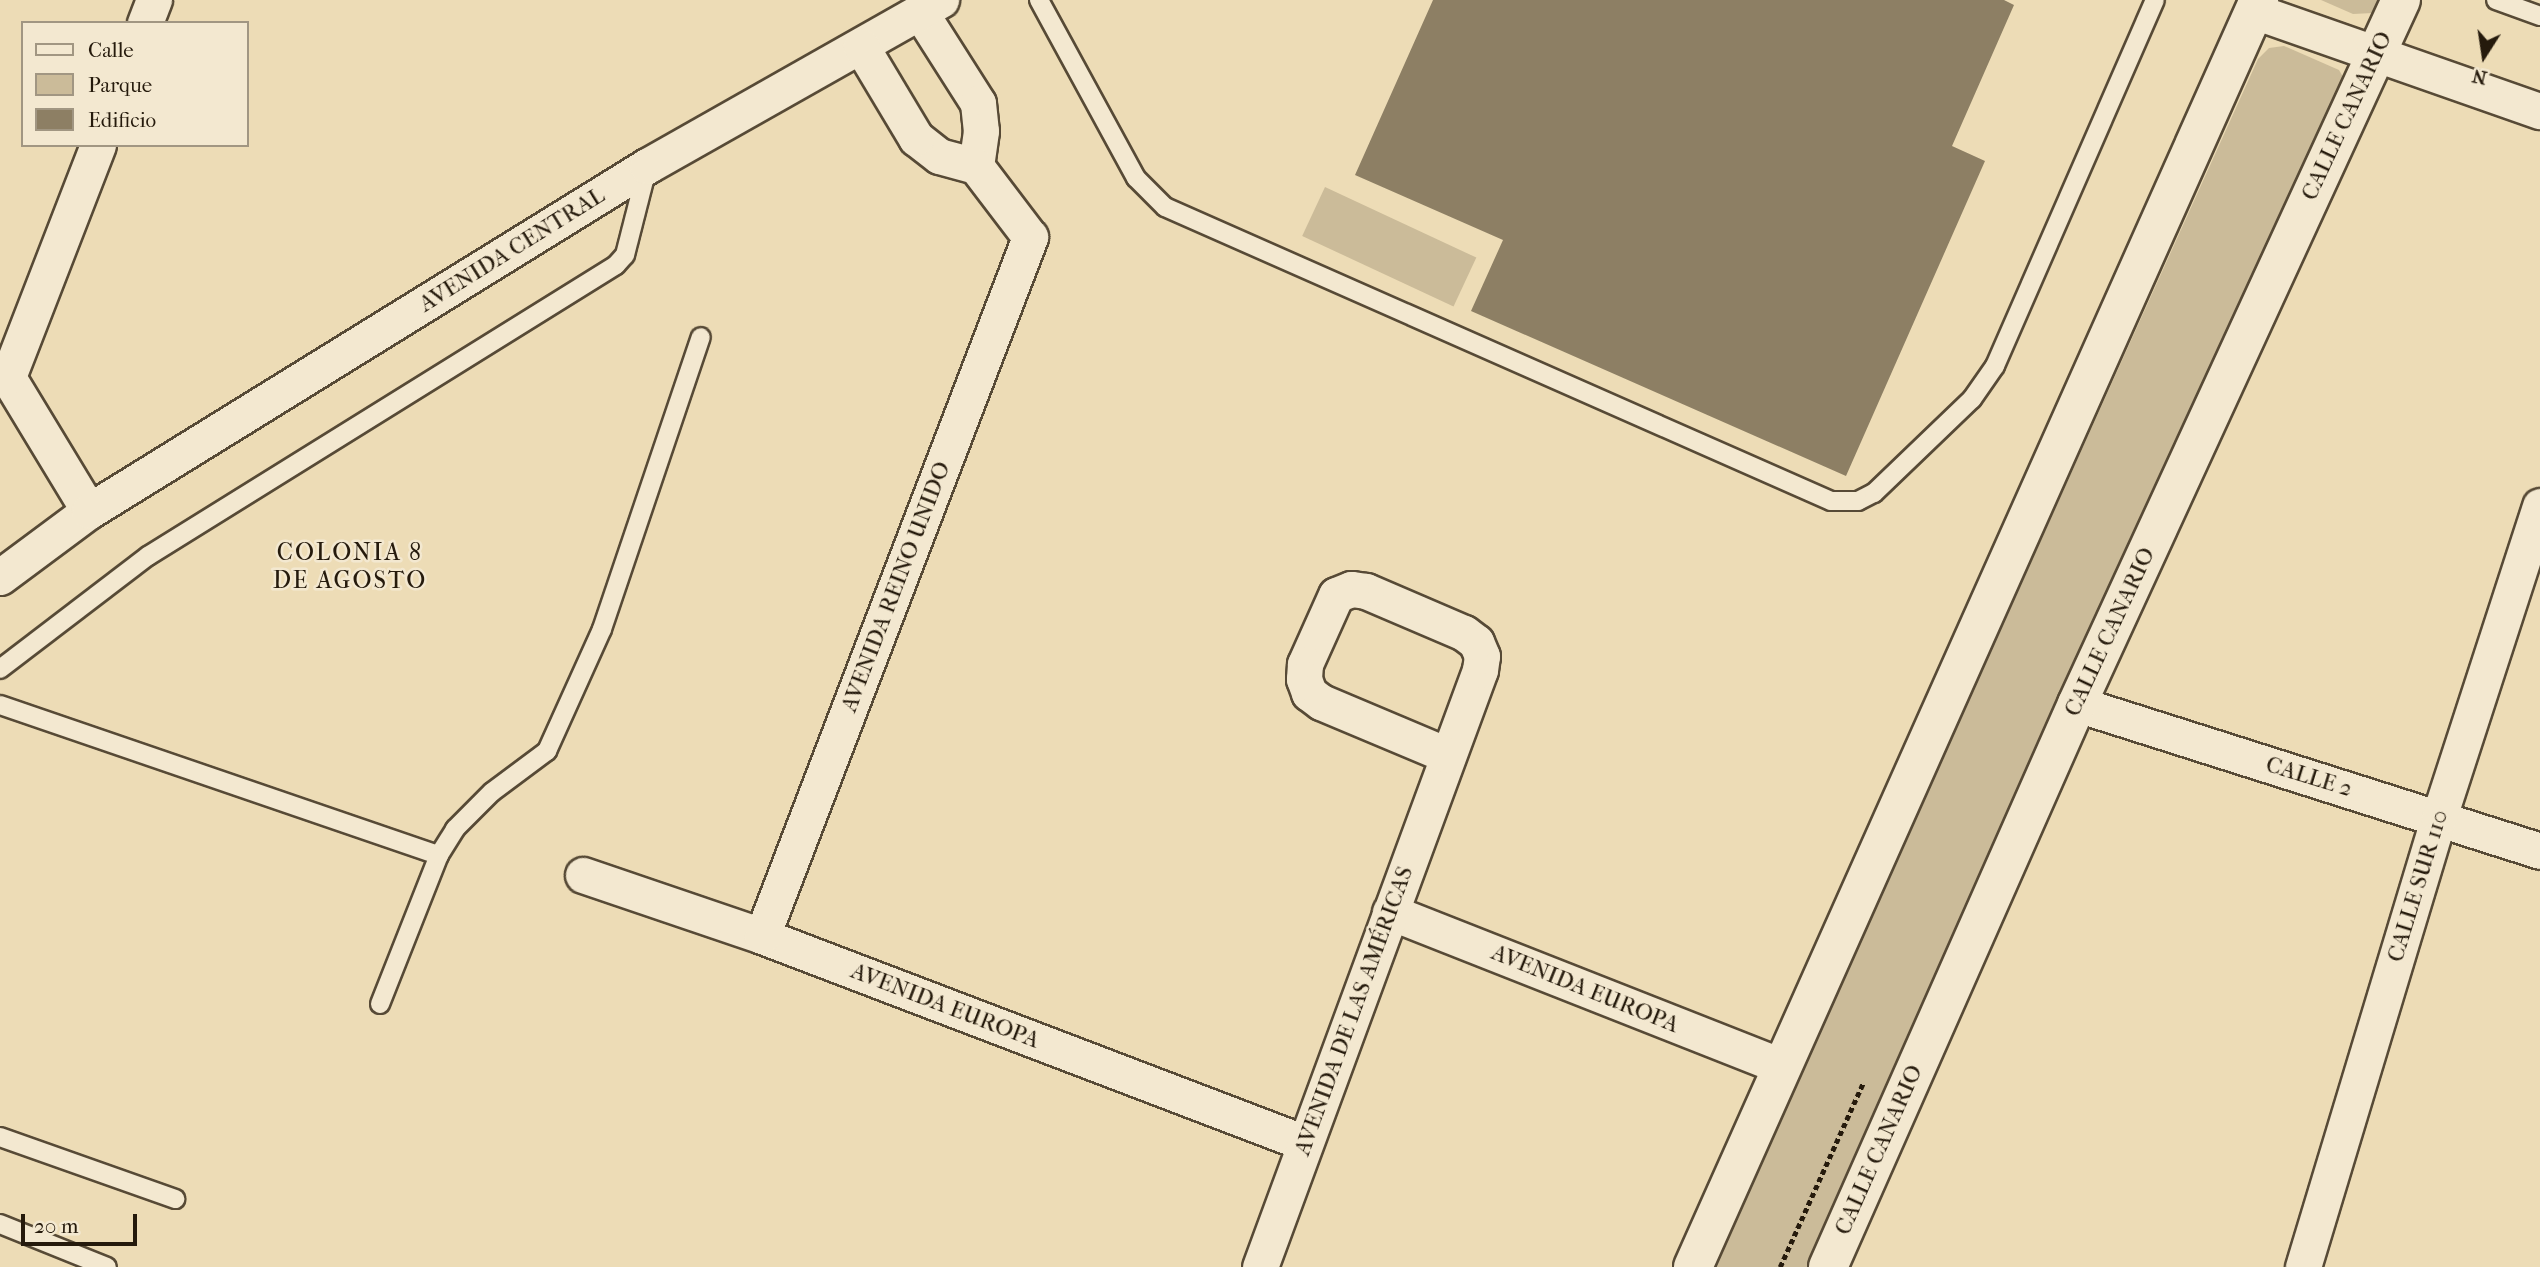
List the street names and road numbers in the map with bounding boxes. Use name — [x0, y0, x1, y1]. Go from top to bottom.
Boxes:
street label: CALLE CANARIO — [2296, 27, 2398, 205]
street label: AVENIDA CENTRAL — [414, 182, 610, 318]
street label: AVENIDA REINO UNIDO — [835, 458, 957, 716]
street label: CALLE CANARIO — [2059, 543, 2161, 721]
street label: CALLE 2 — [2262, 751, 2356, 803]
street label: CALLE SUR 110 — [2382, 807, 2454, 965]
street label: AVENIDA DE LAS AMÉRICAS — [1289, 863, 1419, 1159]
street label: AVENIDA EUROPA — [1487, 939, 1683, 1039]
street label: AVENIDA EUROPA — [847, 957, 1043, 1055]
street label: CALLE CANARIO — [1829, 1061, 1929, 1239]

